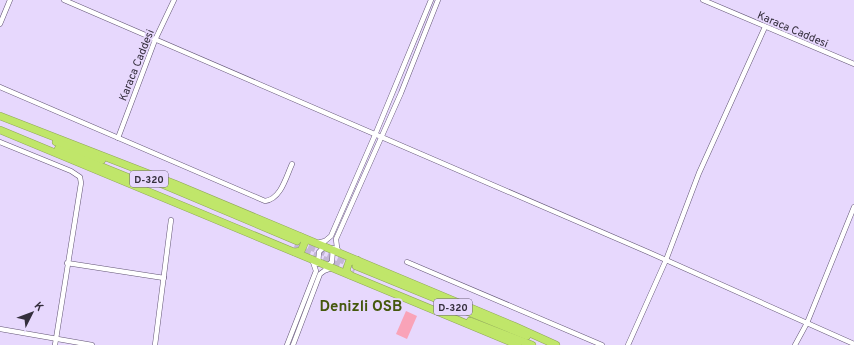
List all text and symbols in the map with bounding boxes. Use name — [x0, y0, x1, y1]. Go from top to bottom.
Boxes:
street label: Karaca Caddesi — [755, 9, 830, 51]
street label: Karaca Caddesi — [116, 28, 158, 103]
road number: D-320 — [130, 171, 168, 187]
north arrow — [12, 293, 52, 333]
district label: Denizli OSB — [320, 298, 402, 317]
text: K — [31, 299, 47, 315]
road number: D-320 — [434, 299, 472, 315]

